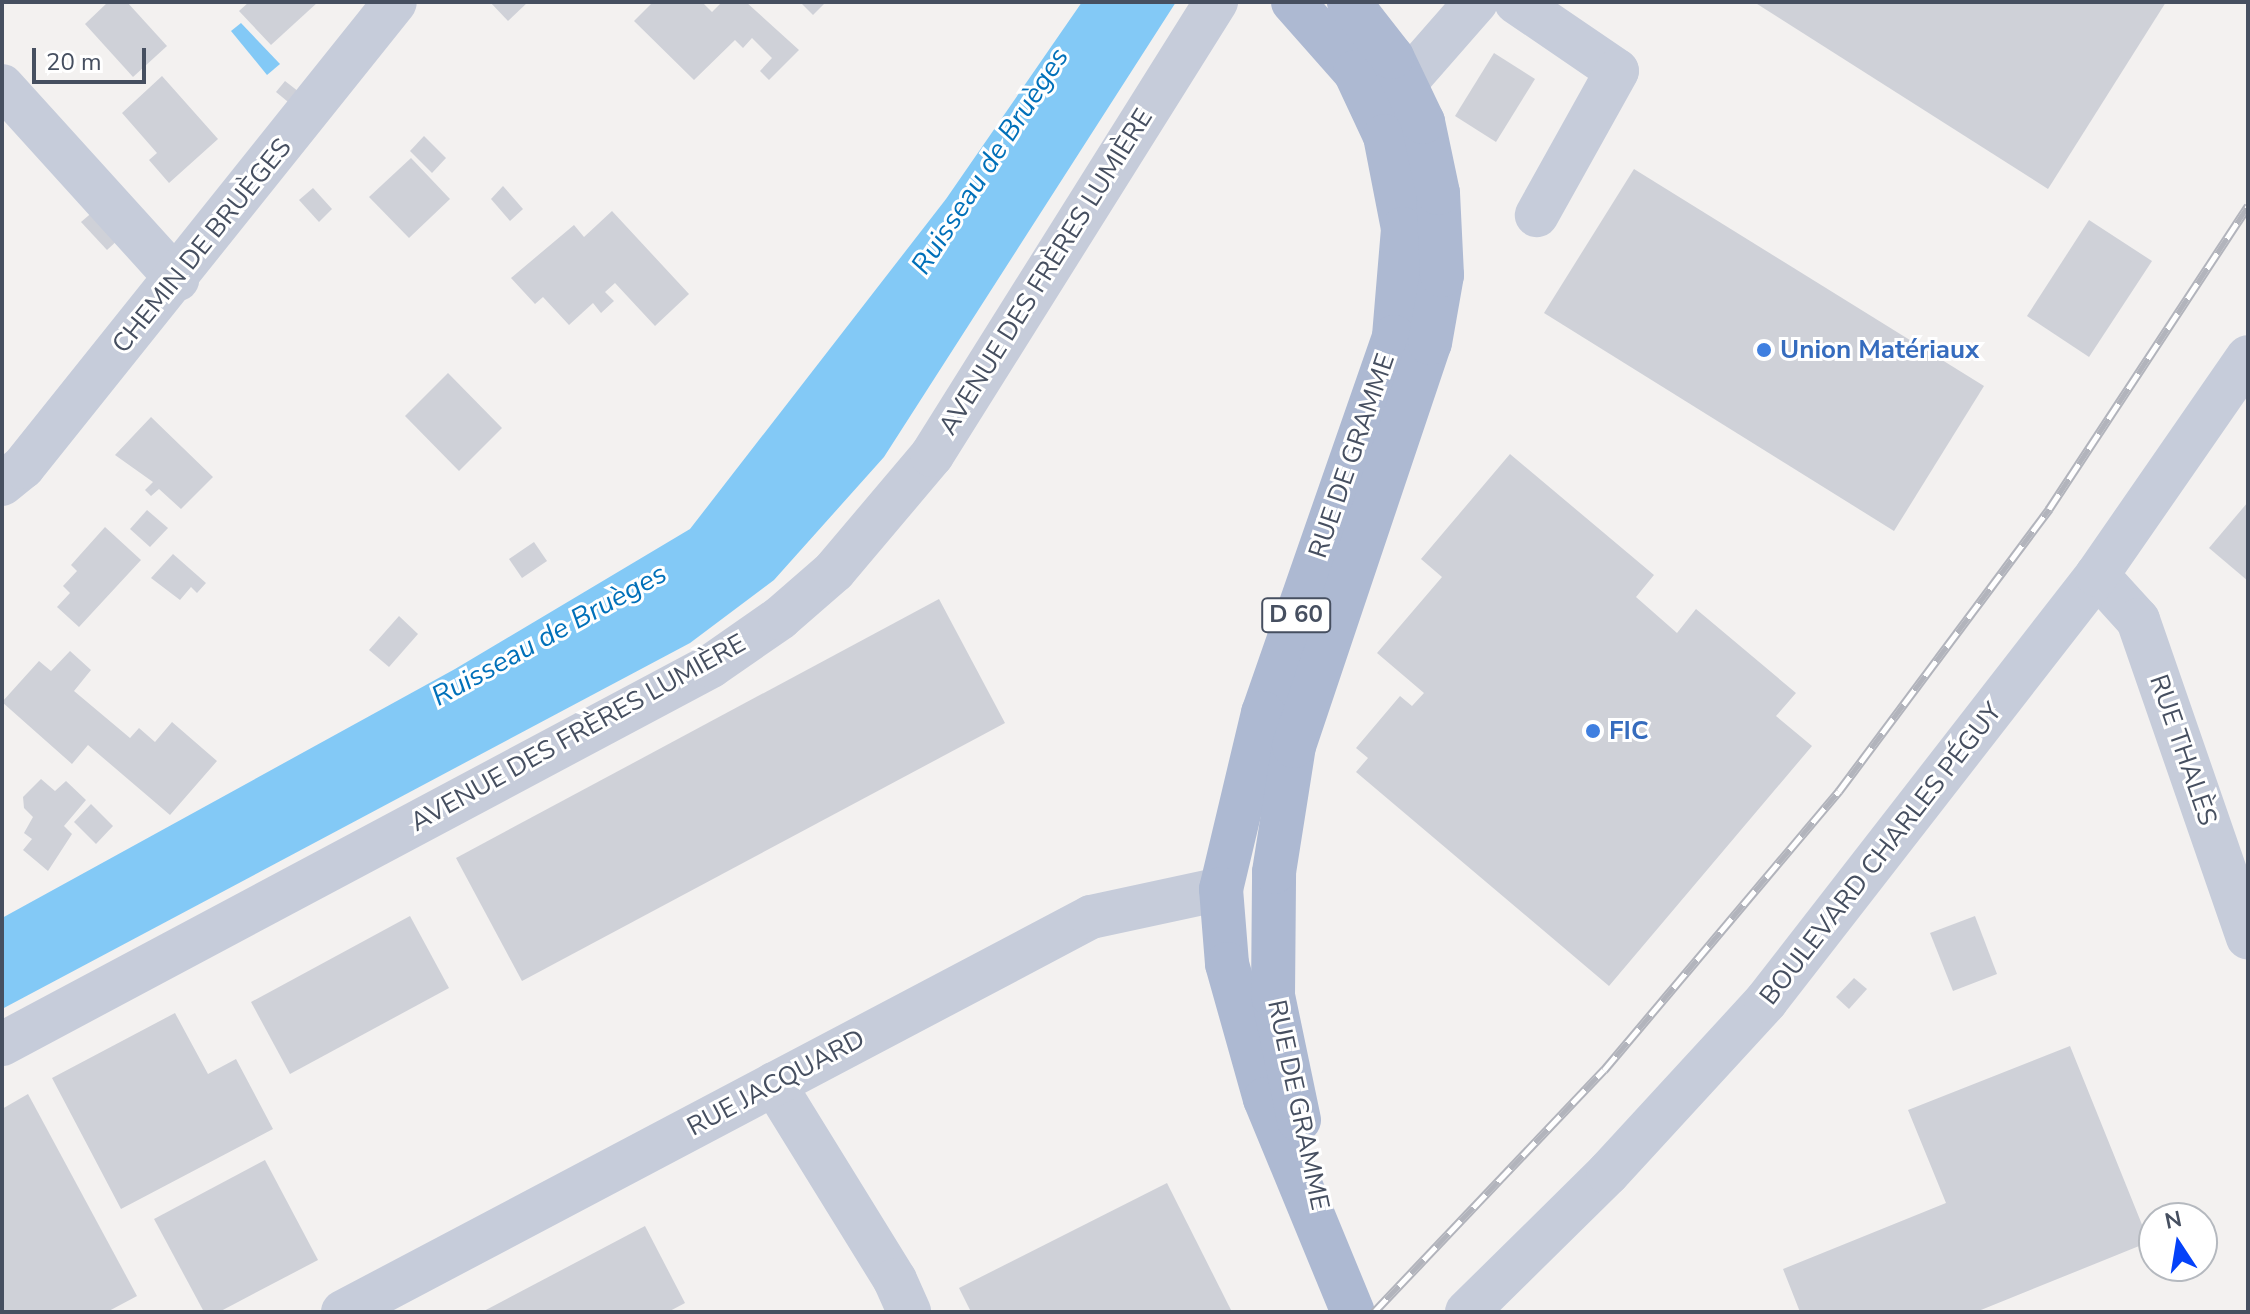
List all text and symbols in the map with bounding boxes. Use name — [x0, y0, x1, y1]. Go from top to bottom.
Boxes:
scale bar — [36, 32, 150, 82]
water label: Ruisseau de Bruèges — [904, 41, 1076, 281]
text: 20 m — [46, 46, 102, 78]
street label: AVENUE DES FRÈRES LUMIÈRE — [933, 103, 1159, 441]
street label: CHEMIN DE BRUÈGES — [106, 132, 298, 360]
place label: Union Matériaux — [1780, 334, 1979, 366]
marker: Union Matériaux — [1755, 341, 1773, 359]
street label: RUE DE GRAMME — [1302, 350, 1402, 562]
water label: Ruisseau de Bruèges — [426, 556, 672, 714]
road number: D 60 — [1260, 595, 1332, 635]
street label: AVENUE DES FRÈRES LUMIÈRE — [405, 628, 751, 838]
street label: RUE THALÈS — [2143, 670, 2223, 830]
street label: BOULEVARD CHARLES PÉGUY — [1753, 697, 2009, 1011]
place label: FIC — [1609, 715, 1649, 747]
marker: FIC — [1584, 722, 1602, 740]
street label: RUE DE GRAMME — [1261, 997, 1335, 1213]
street label: RUE JACQUARD — [682, 1023, 870, 1143]
north arrow — [2138, 1202, 2218, 1282]
text: N — [2162, 1204, 2185, 1237]

